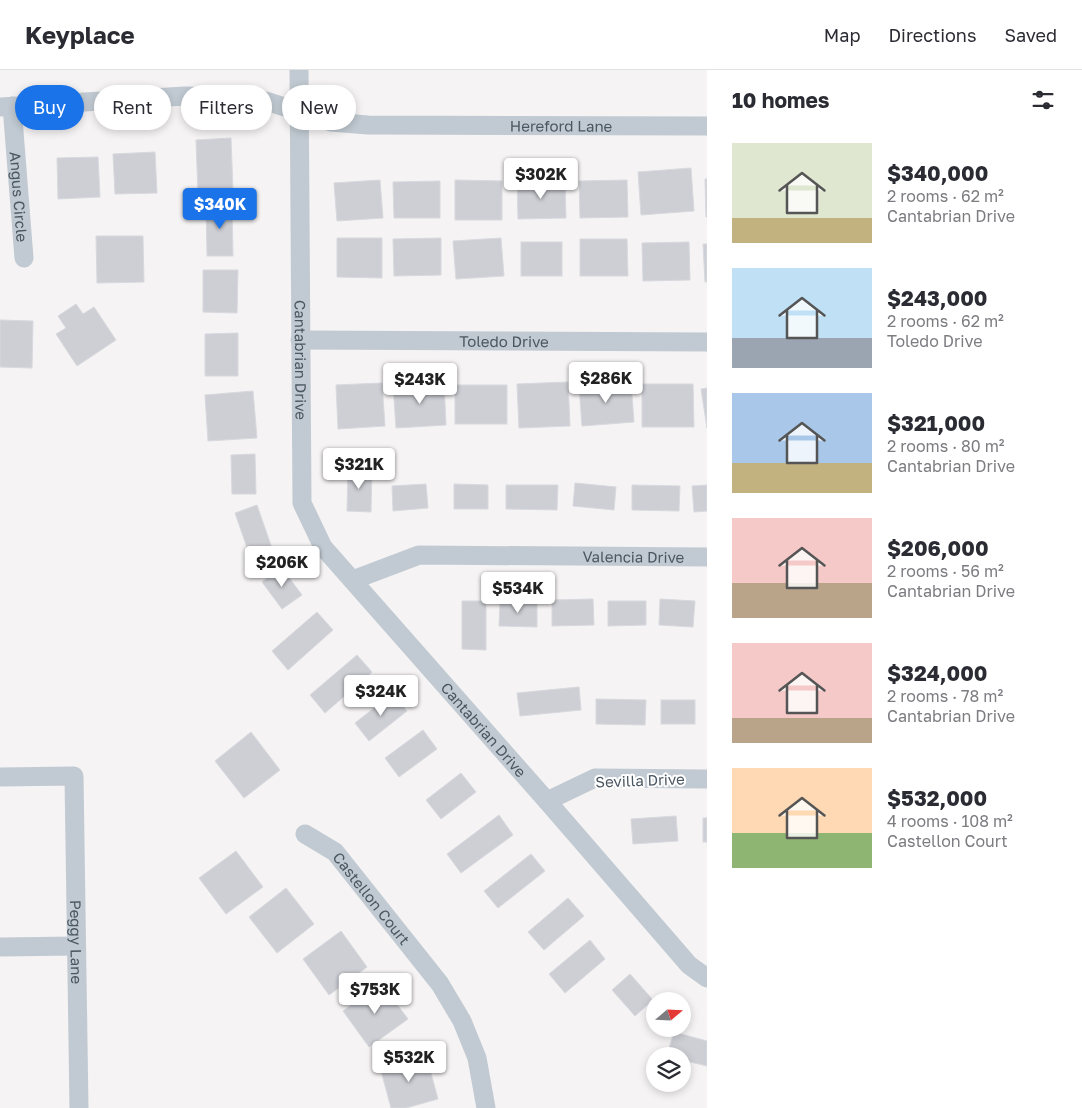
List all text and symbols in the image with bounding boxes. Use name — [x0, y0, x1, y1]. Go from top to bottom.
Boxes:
text: Keyplace — [25, 20, 135, 49]
text: Map — [824, 24, 860, 46]
text: Directions — [888, 24, 976, 46]
text: Saved — [1004, 24, 1057, 46]
chip: Buy — [15, 85, 84, 130]
chip: Rent — [94, 85, 171, 130]
chip: Filters — [181, 85, 272, 130]
chip: New — [282, 85, 356, 130]
icon: filters — [1029, 86, 1057, 114]
text: 10 homes — [732, 87, 830, 113]
street label: Hereford Lane — [510, 116, 613, 135]
street label: Angus Circle — [7, 151, 32, 243]
pin: $302K — [506, 158, 576, 200]
text: $340,000 — [887, 160, 988, 186]
icon: home — [772, 163, 832, 223]
text: $302K — [515, 164, 567, 184]
text: 2 rooms · 62 m² — [887, 186, 1004, 206]
pin: $340K — [185, 188, 255, 230]
text: $340K — [194, 194, 246, 214]
text: Cantabrian Drive — [887, 206, 1015, 226]
text: $243,000 — [887, 285, 988, 311]
icon: home — [772, 288, 832, 348]
street label: Cantabrian Drive — [292, 300, 310, 420]
text: 2 rooms · 62 m² — [887, 311, 1004, 331]
text: Toledo Drive — [887, 331, 982, 351]
street label: Toledo Drive — [459, 332, 549, 350]
pin: $243K — [385, 362, 455, 405]
pin: $286K — [571, 362, 641, 404]
text: $286K — [580, 368, 632, 388]
text: $243K — [394, 369, 446, 389]
text: $321,000 — [887, 410, 985, 436]
icon: home — [772, 413, 832, 473]
text: 2 rooms · 80 m² — [887, 436, 1005, 456]
pin: $321K — [324, 448, 394, 490]
text: $321K — [334, 454, 384, 474]
text: Cantabrian Drive — [887, 456, 1015, 476]
text: $206,000 — [887, 535, 989, 561]
icon: home — [772, 538, 832, 598]
pin: $206K — [247, 546, 317, 588]
street label: Valencia Drive — [582, 547, 685, 566]
text: $206K — [256, 552, 308, 572]
text: 2 rooms · 56 m² — [887, 561, 1004, 581]
pin: $534K — [483, 572, 553, 614]
text: $534K — [492, 578, 544, 598]
text: Cantabrian Drive — [887, 581, 1015, 601]
text: $324,000 — [887, 660, 988, 686]
icon: home — [772, 663, 832, 723]
pin: $324K — [346, 674, 416, 717]
street label: Cantabrian Drive — [437, 678, 531, 781]
text: $324K — [355, 681, 407, 701]
text: 2 rooms · 78 m² — [887, 686, 1003, 706]
text: Cantabrian Drive — [887, 706, 1015, 726]
street label: Sevilla Drive — [595, 769, 685, 791]
text: $532,000 — [887, 785, 987, 811]
icon: home — [772, 788, 832, 848]
text: 4 rooms · 108 m² — [887, 811, 1013, 831]
text: Castellon Court — [887, 831, 1008, 851]
street label: Castellon Court — [329, 848, 414, 948]
street label: Peggy Lane — [67, 900, 86, 984]
pin: $753K — [340, 972, 410, 1015]
text: $753K — [350, 979, 400, 999]
north arrow — [646, 992, 691, 1038]
map controls — [646, 992, 691, 1092]
pin: $532K — [374, 1040, 444, 1083]
text: $532K — [383, 1047, 435, 1067]
button: layers — [646, 1047, 691, 1092]

